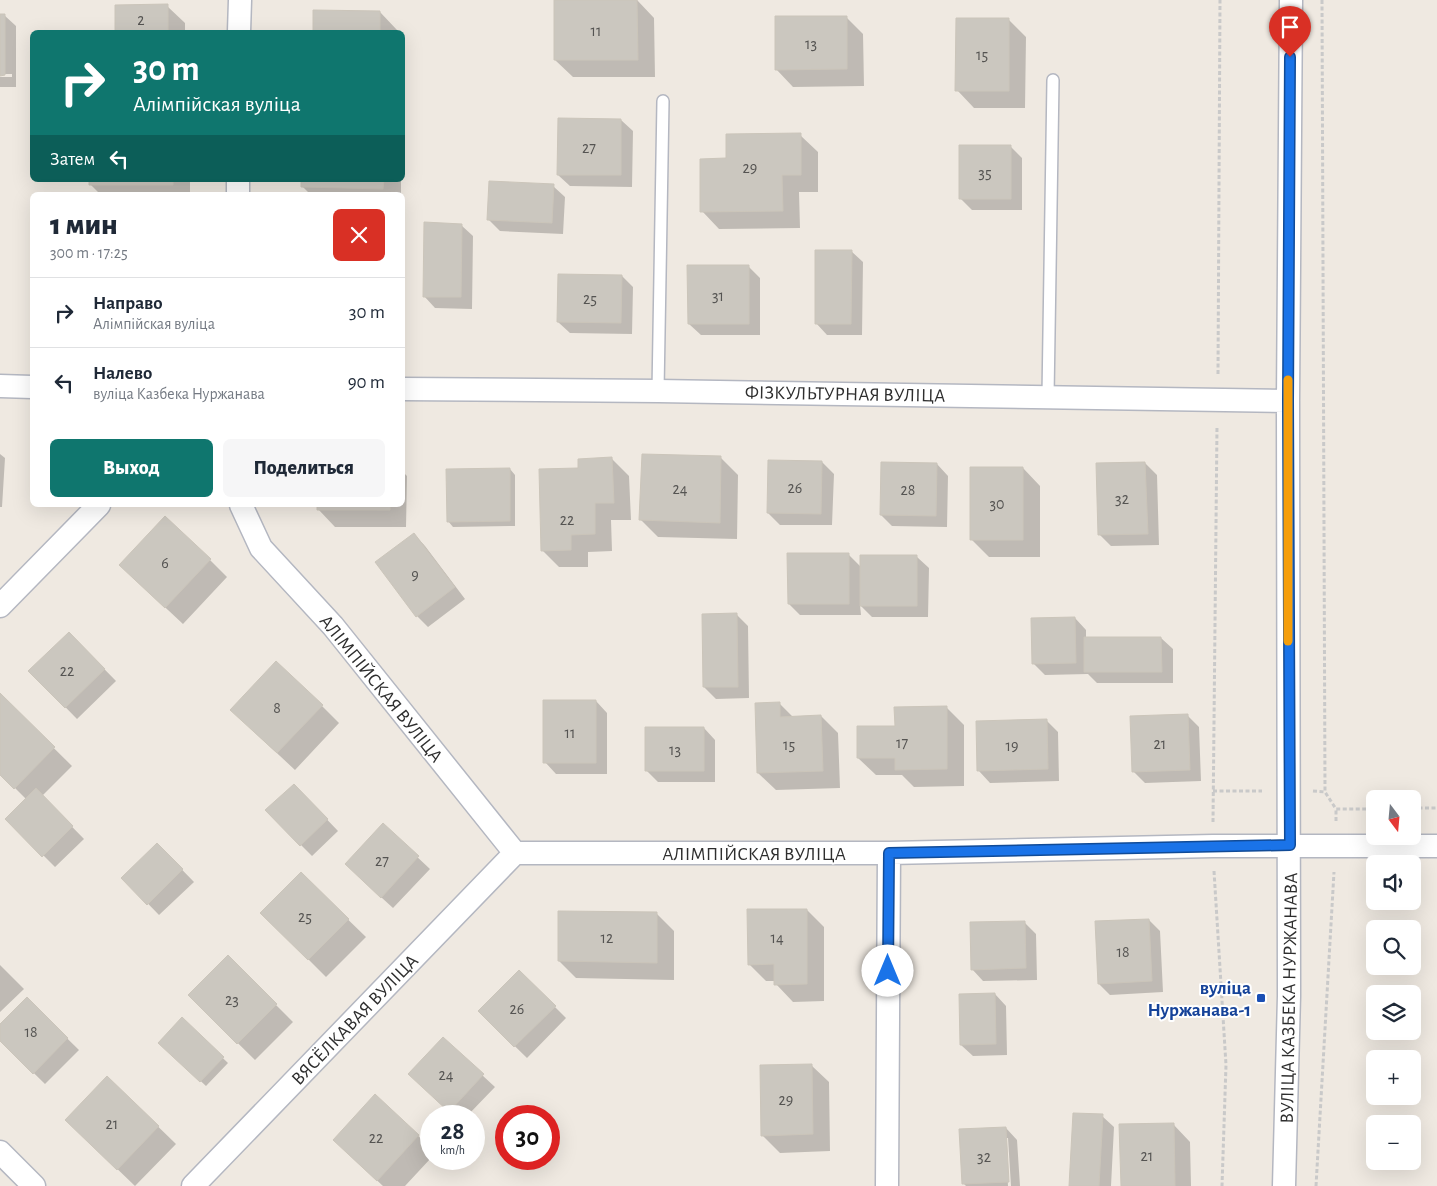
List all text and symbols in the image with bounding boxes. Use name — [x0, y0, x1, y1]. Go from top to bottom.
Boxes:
pin — [1269, 6, 1311, 57]
house number: 2 — [137, 12, 145, 28]
icon: arrive — [1276, 13, 1304, 41]
house number: 11 — [590, 23, 602, 39]
house number: 13 — [805, 36, 817, 52]
house number: 15 — [976, 47, 988, 63]
icon: right — [50, 50, 115, 115]
text: 30 m — [133, 52, 200, 87]
text: Алімпійская вуліца — [133, 93, 301, 115]
house number: 27 — [582, 140, 596, 156]
icon: left — [105, 145, 133, 173]
text: Затем — [50, 150, 95, 169]
house number: 29 — [743, 160, 757, 176]
house number: 35 — [978, 165, 992, 181]
button: close — [333, 209, 385, 261]
text: 1 мин — [50, 210, 118, 240]
text: 300 m · 17:25 — [50, 245, 128, 261]
house number: 31 — [712, 288, 724, 304]
house number: 25 — [583, 291, 597, 307]
text: Направо — [93, 294, 163, 313]
icon: right — [50, 299, 78, 327]
text: 30 m — [349, 303, 385, 322]
text: Алімпійская вуліца — [93, 316, 215, 332]
text: Налево — [93, 364, 152, 383]
icon: left — [50, 369, 78, 397]
text: 90 m — [348, 373, 385, 392]
street label: ФІЗКУЛЬТУРНАЯ ВУЛІЦА — [745, 383, 945, 406]
text: вуліца Казбека Нуржанава — [93, 386, 265, 402]
button: Выход — [50, 439, 213, 497]
button: Поделиться — [223, 439, 385, 497]
house number: 26 — [788, 480, 802, 496]
house number: 24 — [673, 481, 688, 497]
house number: 28 — [901, 482, 915, 498]
house number: 32 — [1115, 491, 1129, 507]
house number: 30 — [989, 496, 1005, 512]
house number: 22 — [560, 512, 574, 528]
house number: 6 — [161, 555, 169, 571]
house number: 9 — [411, 567, 419, 583]
street label: АЛІМПІЙСКАЯ ВУЛІЦА — [316, 611, 447, 766]
house number: 22 — [60, 663, 74, 679]
house number: 8 — [273, 700, 281, 716]
house number: 11 — [564, 725, 576, 741]
house number: 17 — [896, 735, 908, 751]
house number: 21 — [1154, 736, 1166, 752]
house number: 15 — [783, 737, 795, 753]
house number: 19 — [1005, 738, 1019, 754]
house number: 13 — [669, 742, 681, 758]
north arrow — [1366, 790, 1421, 845]
map controls — [1366, 790, 1421, 1170]
street label: АЛІМПІЙСКАЯ ВУЛІЦА — [662, 844, 846, 864]
house number: 27 — [375, 853, 389, 869]
button: sound — [1366, 855, 1421, 910]
street label: ВУЛІЦА КАЗБЕКА НУРЖАНАВА — [1278, 872, 1301, 1124]
house number: 25 — [298, 909, 312, 925]
button: search — [1366, 920, 1421, 975]
house number: 12 — [601, 930, 613, 946]
house number: 14 — [770, 930, 784, 946]
position arrow — [861, 944, 913, 996]
house number: 18 — [1116, 944, 1130, 960]
street label: ВЯСЁЛКАВАЯ ВУЛІЦА — [287, 950, 422, 1089]
place label: вуліца Нуржанава-1 — [1147, 979, 1251, 1020]
button: layers — [1366, 985, 1421, 1040]
house number: 23 — [225, 992, 239, 1008]
marker: вуліца Нуржанава-1 — [1255, 992, 1267, 1004]
house number: 26 — [510, 1001, 524, 1017]
house number: 18 — [24, 1024, 38, 1040]
button: + — [1366, 1050, 1421, 1105]
house number: 24 — [439, 1067, 454, 1083]
house number: 29 — [779, 1092, 793, 1108]
speed limit sign: 30 — [495, 1105, 560, 1170]
button: − — [1366, 1115, 1421, 1170]
house number: 21 — [106, 1116, 118, 1132]
text: 28 — [440, 1119, 465, 1144]
house number: 22 — [369, 1130, 383, 1146]
text: km/h — [440, 1144, 465, 1156]
house number: 21 — [1141, 1148, 1153, 1164]
house number: 32 — [977, 1149, 991, 1165]

